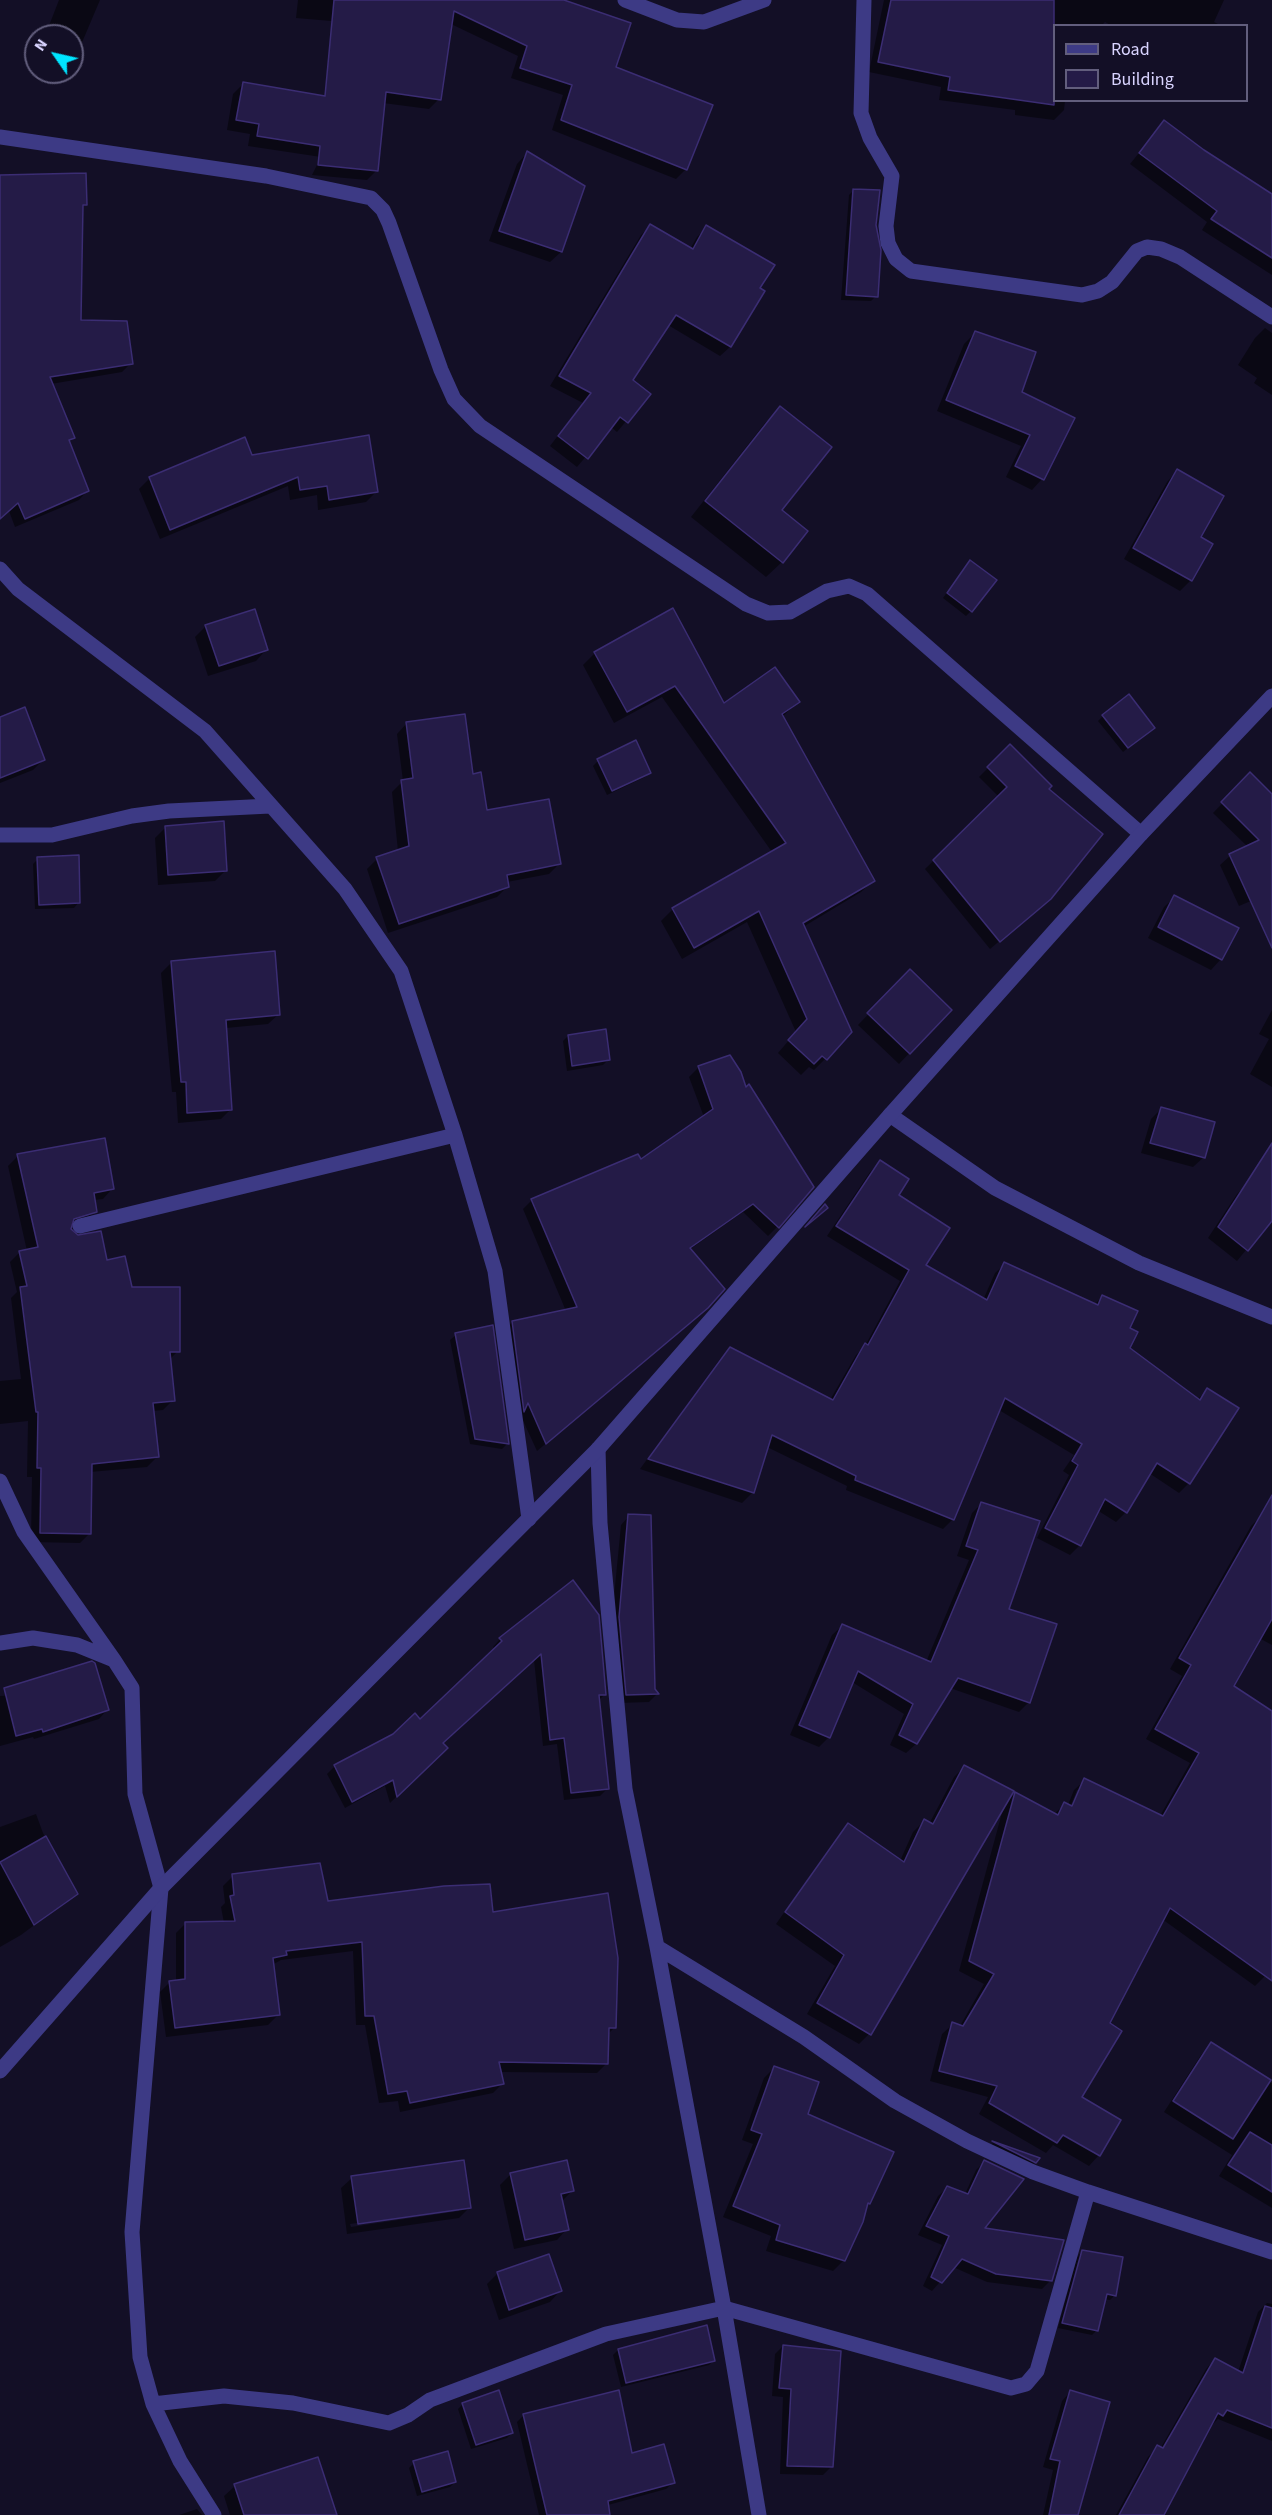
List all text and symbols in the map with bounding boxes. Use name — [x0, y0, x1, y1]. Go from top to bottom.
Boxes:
north arrow — [24, 24, 84, 84]
legend — [1053, 24, 1248, 102]
text: N — [29, 34, 53, 56]
text: Road — [1111, 37, 1150, 62]
text: Building — [1111, 67, 1174, 92]

